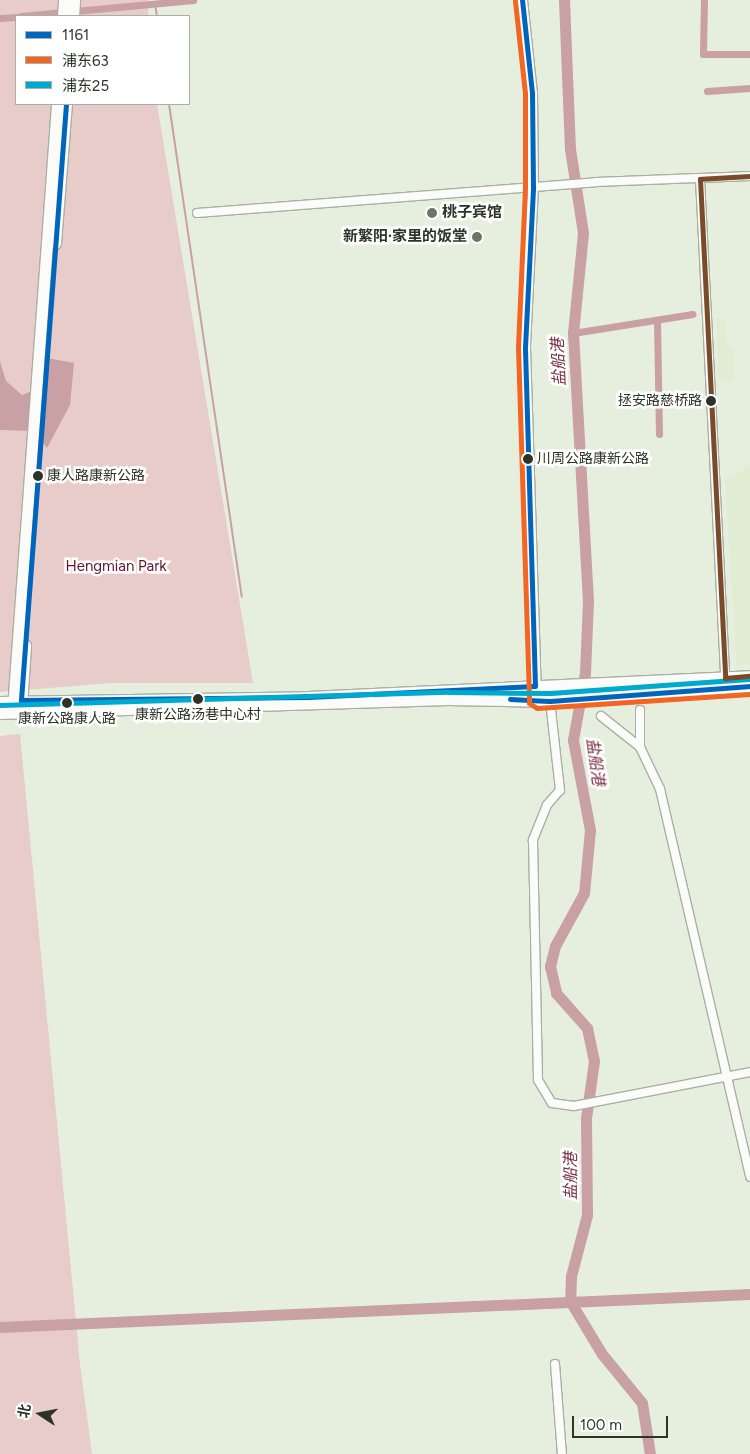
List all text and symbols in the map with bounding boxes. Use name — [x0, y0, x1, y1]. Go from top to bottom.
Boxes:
legend — [15, 15, 190, 105]
text: 1161 — [62, 26, 89, 44]
text: 浦东63 — [62, 52, 109, 70]
text: 浦东25 — [62, 77, 109, 95]
place label: 桃子宾馆 — [442, 204, 502, 222]
marker: 桃子宾馆 — [426, 207, 438, 219]
place label: 新繁阳·家里的饭堂 — [343, 228, 467, 246]
marker: 新繁阳·家里的饭堂 — [471, 231, 483, 243]
water label: 盐船港 — [548, 338, 570, 386]
place label: 拯安路慈桥路 — [618, 393, 702, 409]
marker: 拯安路慈桥路 — [706, 396, 716, 406]
place label: 川周公路康新公路 — [537, 451, 649, 467]
marker: 川周公路康新公路 — [523, 454, 533, 464]
place label: 康人路康新公路 — [47, 468, 145, 484]
marker: 康人路康新公路 — [33, 471, 43, 481]
park label: Hengmian Park — [65, 558, 167, 576]
marker: 康新公路汤巷中心村 — [193, 694, 203, 704]
marker: 康新公路康人路 — [62, 698, 72, 708]
place label: 康新公路汤巷中心村 — [135, 707, 261, 723]
place label: 康新公路康人路 — [18, 711, 116, 727]
water label: 盐船港 — [582, 737, 608, 787]
water label: 盐船港 — [561, 1152, 581, 1200]
north arrow — [15, 1389, 65, 1439]
text: 北 — [15, 1403, 34, 1420]
scale bar — [575, 1406, 671, 1438]
text: 100 m — [580, 1416, 622, 1434]

